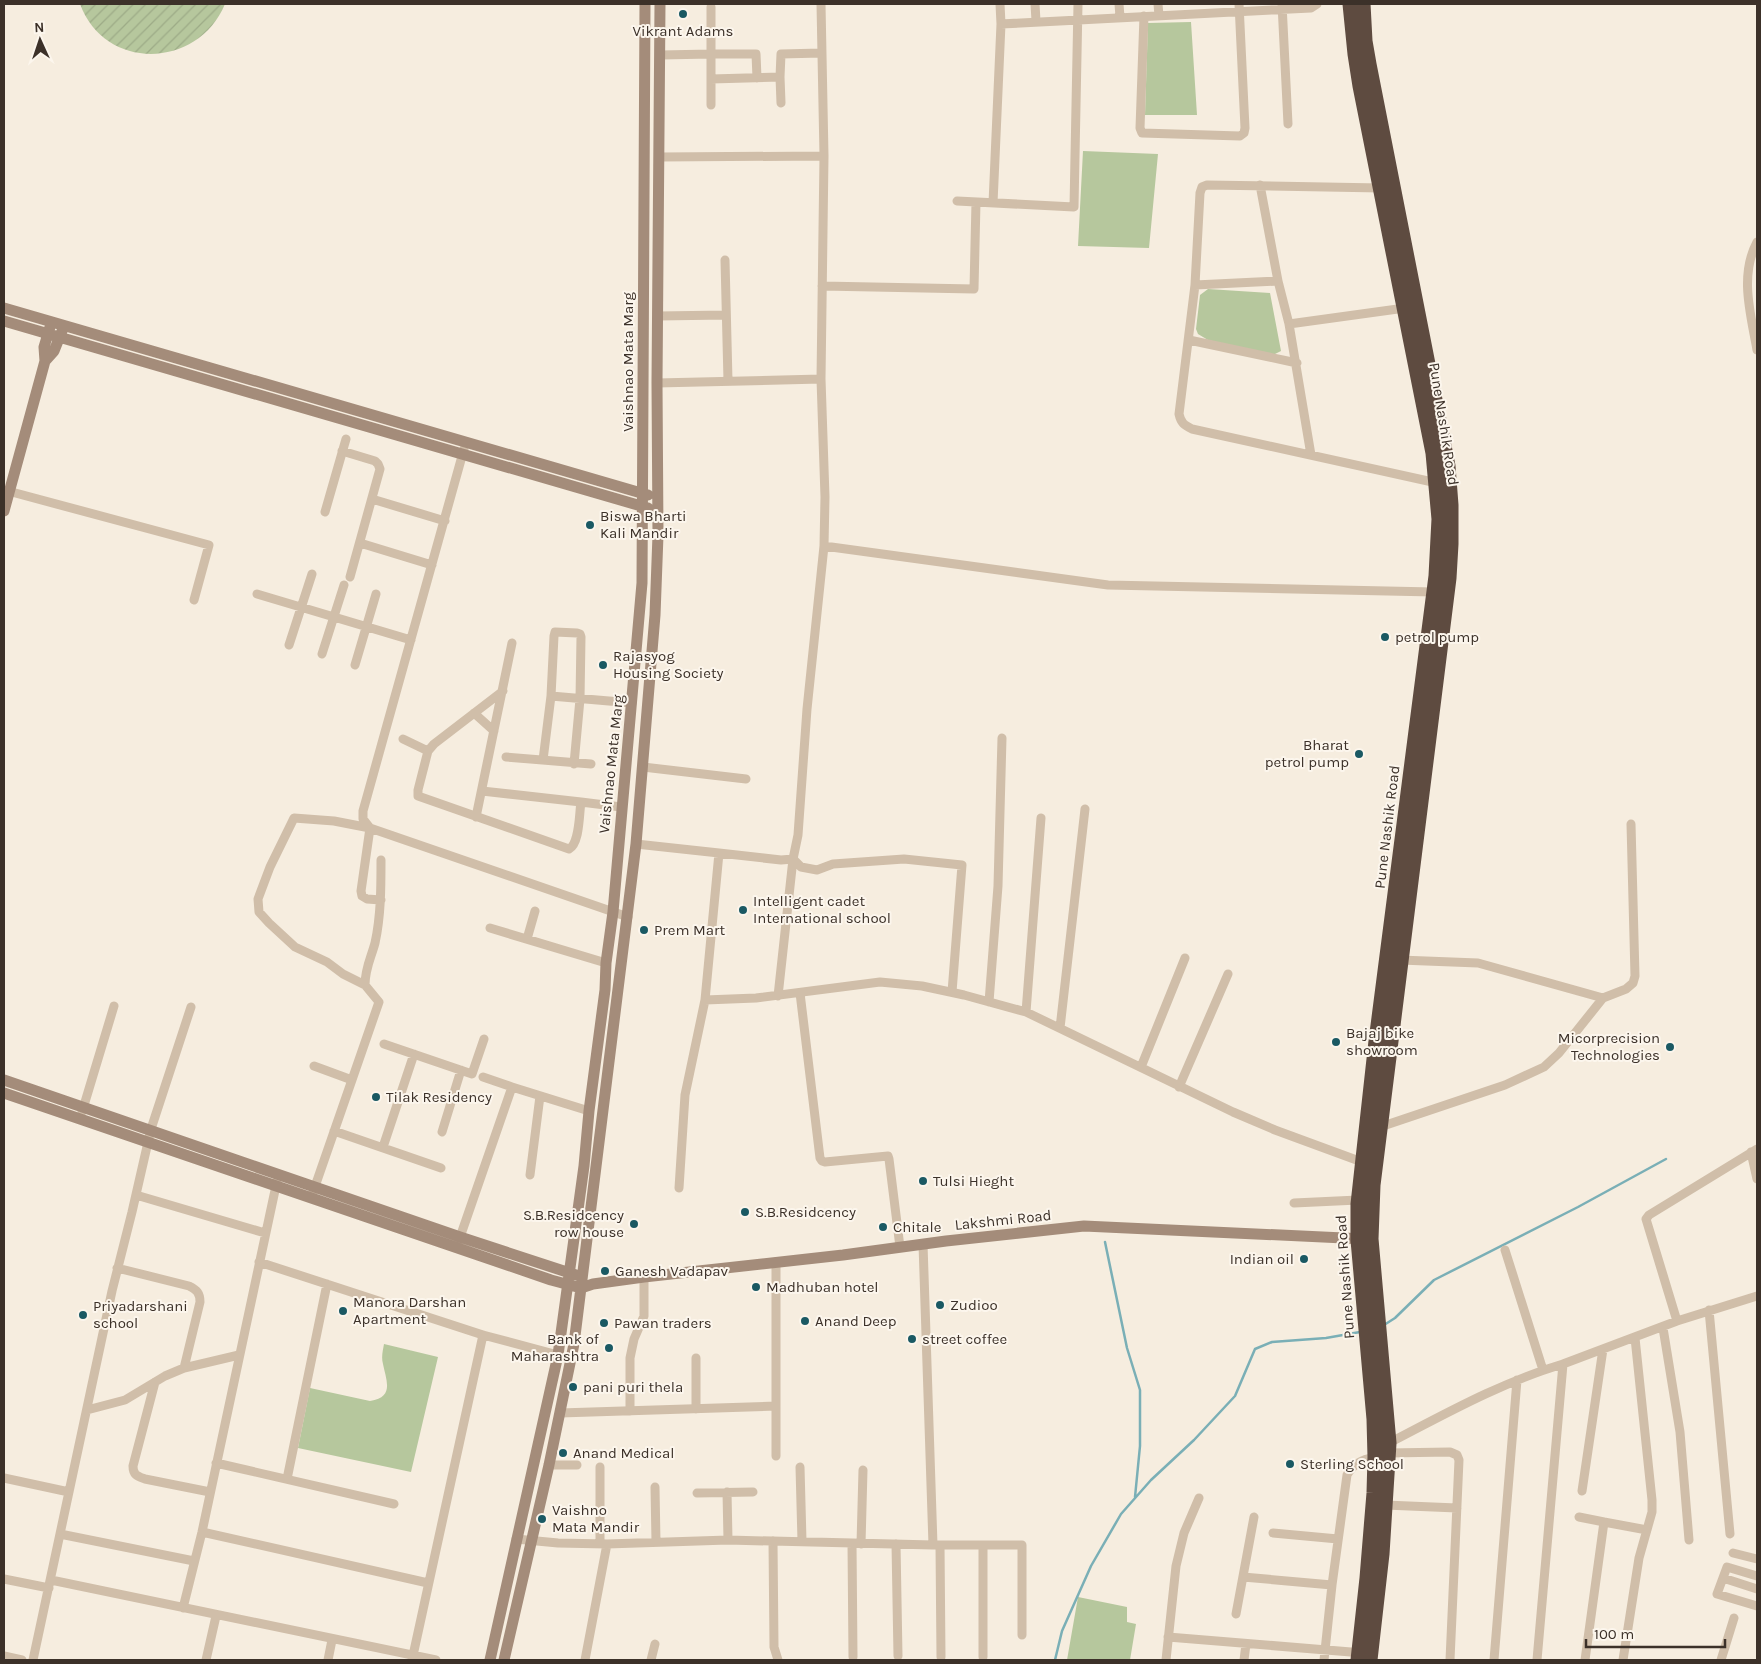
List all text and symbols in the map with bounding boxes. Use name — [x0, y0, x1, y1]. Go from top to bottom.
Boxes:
marker: Vikrant Adams — [677, 8, 689, 20]
north arrow — [15, 15, 65, 65]
text: N — [34, 19, 45, 36]
place label: Vikrant Adams — [633, 22, 733, 40]
street label: Vaishnao Mata Marg — [619, 292, 637, 432]
street label: Pune Nashik Road — [1425, 361, 1463, 487]
place label: Biswa Bharti Kali Mandir — [600, 507, 687, 542]
marker: Biswa Bharti Kali Mandir — [584, 519, 596, 531]
place label: petrol pump — [1395, 628, 1479, 646]
marker: petrol pump — [1379, 631, 1391, 643]
place label: Rajasyog Housing Society — [613, 647, 724, 682]
marker: Rajasyog Housing Society — [597, 659, 609, 671]
street label: Vaishnao Mata Marg — [595, 693, 627, 834]
place label: Bharat petrol pump — [1265, 736, 1349, 771]
marker: Bharat petrol pump — [1353, 748, 1365, 760]
street label: Pune Nashik Road — [1371, 764, 1403, 890]
place label: Intelligent cadet International school — [753, 892, 891, 927]
marker: Intelligent cadet International school — [737, 904, 749, 916]
place label: Prem Mart — [654, 921, 725, 939]
marker: Prem Mart — [638, 924, 650, 936]
place label: Bajaj bike showroom — [1346, 1024, 1418, 1059]
place label: Micorprecision Technologies — [1558, 1029, 1660, 1064]
marker: Bajaj bike showroom — [1330, 1036, 1342, 1048]
marker: Micorprecision Technologies — [1664, 1041, 1676, 1053]
place label: Tilak Residency — [386, 1088, 492, 1106]
marker: Tilak Residency — [370, 1091, 382, 1103]
place label: Tulsi Hieght — [933, 1172, 1014, 1190]
marker: Tulsi Hieght — [917, 1175, 929, 1187]
place label: S.B.Residcency — [755, 1203, 856, 1221]
place label: S.B.Residcency row house — [523, 1206, 624, 1241]
marker: S.B.Residcency — [739, 1206, 751, 1218]
street label: Lakshmi Road — [954, 1206, 1052, 1234]
street label: Pune Nashik Road — [1332, 1214, 1358, 1340]
marker: S.B.Residcency row house — [628, 1218, 640, 1230]
place label: Chitale — [893, 1218, 942, 1236]
marker: Chitale — [877, 1221, 889, 1233]
place label: Indian oil — [1230, 1250, 1294, 1268]
marker: Indian oil — [1298, 1253, 1310, 1265]
place label: Ganesh Vadapav — [615, 1262, 729, 1280]
marker: Ganesh Vadapav — [599, 1265, 611, 1277]
place label: Madhuban hotel — [766, 1278, 879, 1296]
marker: Madhuban hotel — [750, 1281, 762, 1293]
place label: Manora Darshan Apartment — [353, 1293, 466, 1328]
place label: Zudioo — [950, 1296, 998, 1314]
place label: Priyadarshani school — [93, 1297, 188, 1332]
marker: Zudioo — [934, 1299, 946, 1311]
marker: Manora Darshan Apartment — [337, 1305, 349, 1317]
marker: Priyadarshani school — [77, 1309, 89, 1321]
place label: Anand Deep — [815, 1312, 897, 1330]
place label: Pawan traders — [614, 1314, 712, 1332]
marker: Anand Deep — [799, 1315, 811, 1327]
marker: Pawan traders — [598, 1317, 610, 1329]
place label: Bank of Maharashtra — [511, 1330, 600, 1365]
place label: street coffee — [922, 1330, 1007, 1348]
marker: street coffee — [906, 1333, 918, 1345]
marker: Bank of Maharashtra — [603, 1342, 615, 1354]
place label: pani puri thela — [583, 1378, 683, 1396]
marker: pani puri thela — [567, 1381, 579, 1393]
place label: Anand Medical — [573, 1444, 674, 1462]
marker: Anand Medical — [557, 1447, 569, 1459]
place label: Sterling School — [1300, 1455, 1404, 1473]
marker: Sterling School — [1284, 1458, 1296, 1470]
place label: Vaishno Mata Mandir — [552, 1501, 640, 1536]
marker: Vaishno Mata Mandir — [536, 1513, 548, 1525]
scale bar — [1586, 1616, 1725, 1648]
text: 100 m — [1594, 1625, 1634, 1643]

